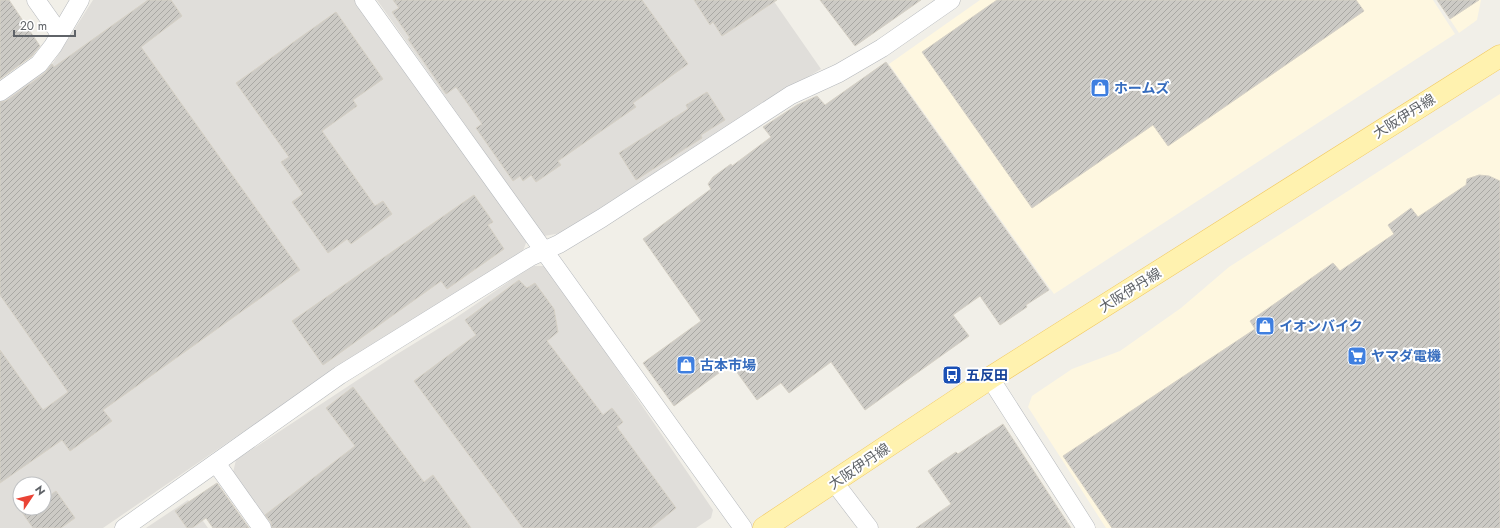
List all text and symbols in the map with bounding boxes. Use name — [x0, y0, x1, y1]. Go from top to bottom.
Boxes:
scale bar — [14, 12, 75, 38]
text: 20 m — [20, 17, 47, 35]
shop icon: ホームズ — [1089, 77, 1111, 99]
place label: ホームズ — [1114, 78, 1170, 98]
street label: 大阪伊丹線 — [1369, 89, 1439, 143]
street label: 大阪伊丹線 — [1095, 263, 1165, 317]
shop icon: イオンバイク — [1254, 315, 1276, 337]
place label: イオンバイク — [1279, 316, 1363, 336]
supermarket icon: ヤマダ電機 — [1346, 345, 1368, 367]
place label: ヤマダ電機 — [1371, 346, 1441, 366]
shop icon: 古本市場 — [675, 354, 697, 376]
place label: 古本市場 — [700, 355, 756, 375]
bus stop icon: 五反田 — [941, 364, 963, 386]
place label: 五反田 — [966, 365, 1008, 385]
street label: 大阪伊丹線 — [824, 438, 894, 494]
north arrow — [12, 476, 52, 516]
text: N — [31, 482, 49, 498]

